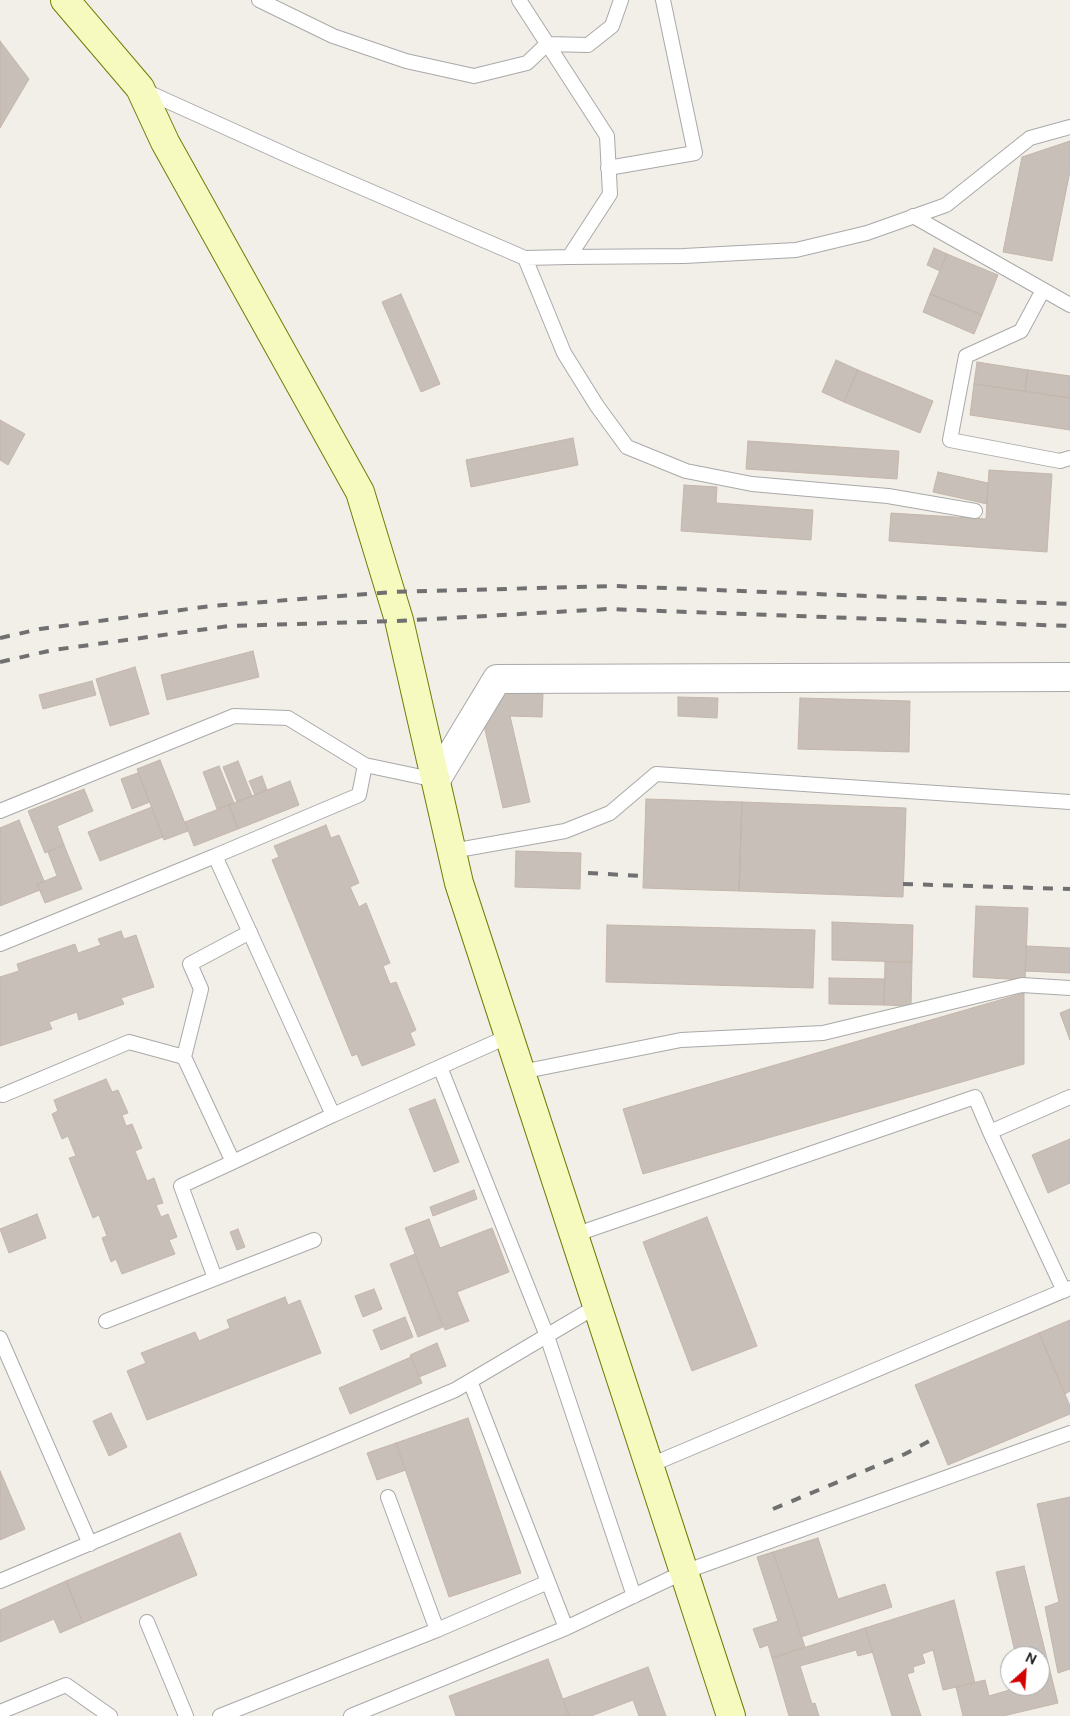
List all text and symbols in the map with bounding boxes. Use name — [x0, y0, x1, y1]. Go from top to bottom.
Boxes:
north arrow — [1000, 1646, 1050, 1696]
text: N — [1023, 1649, 1039, 1668]

